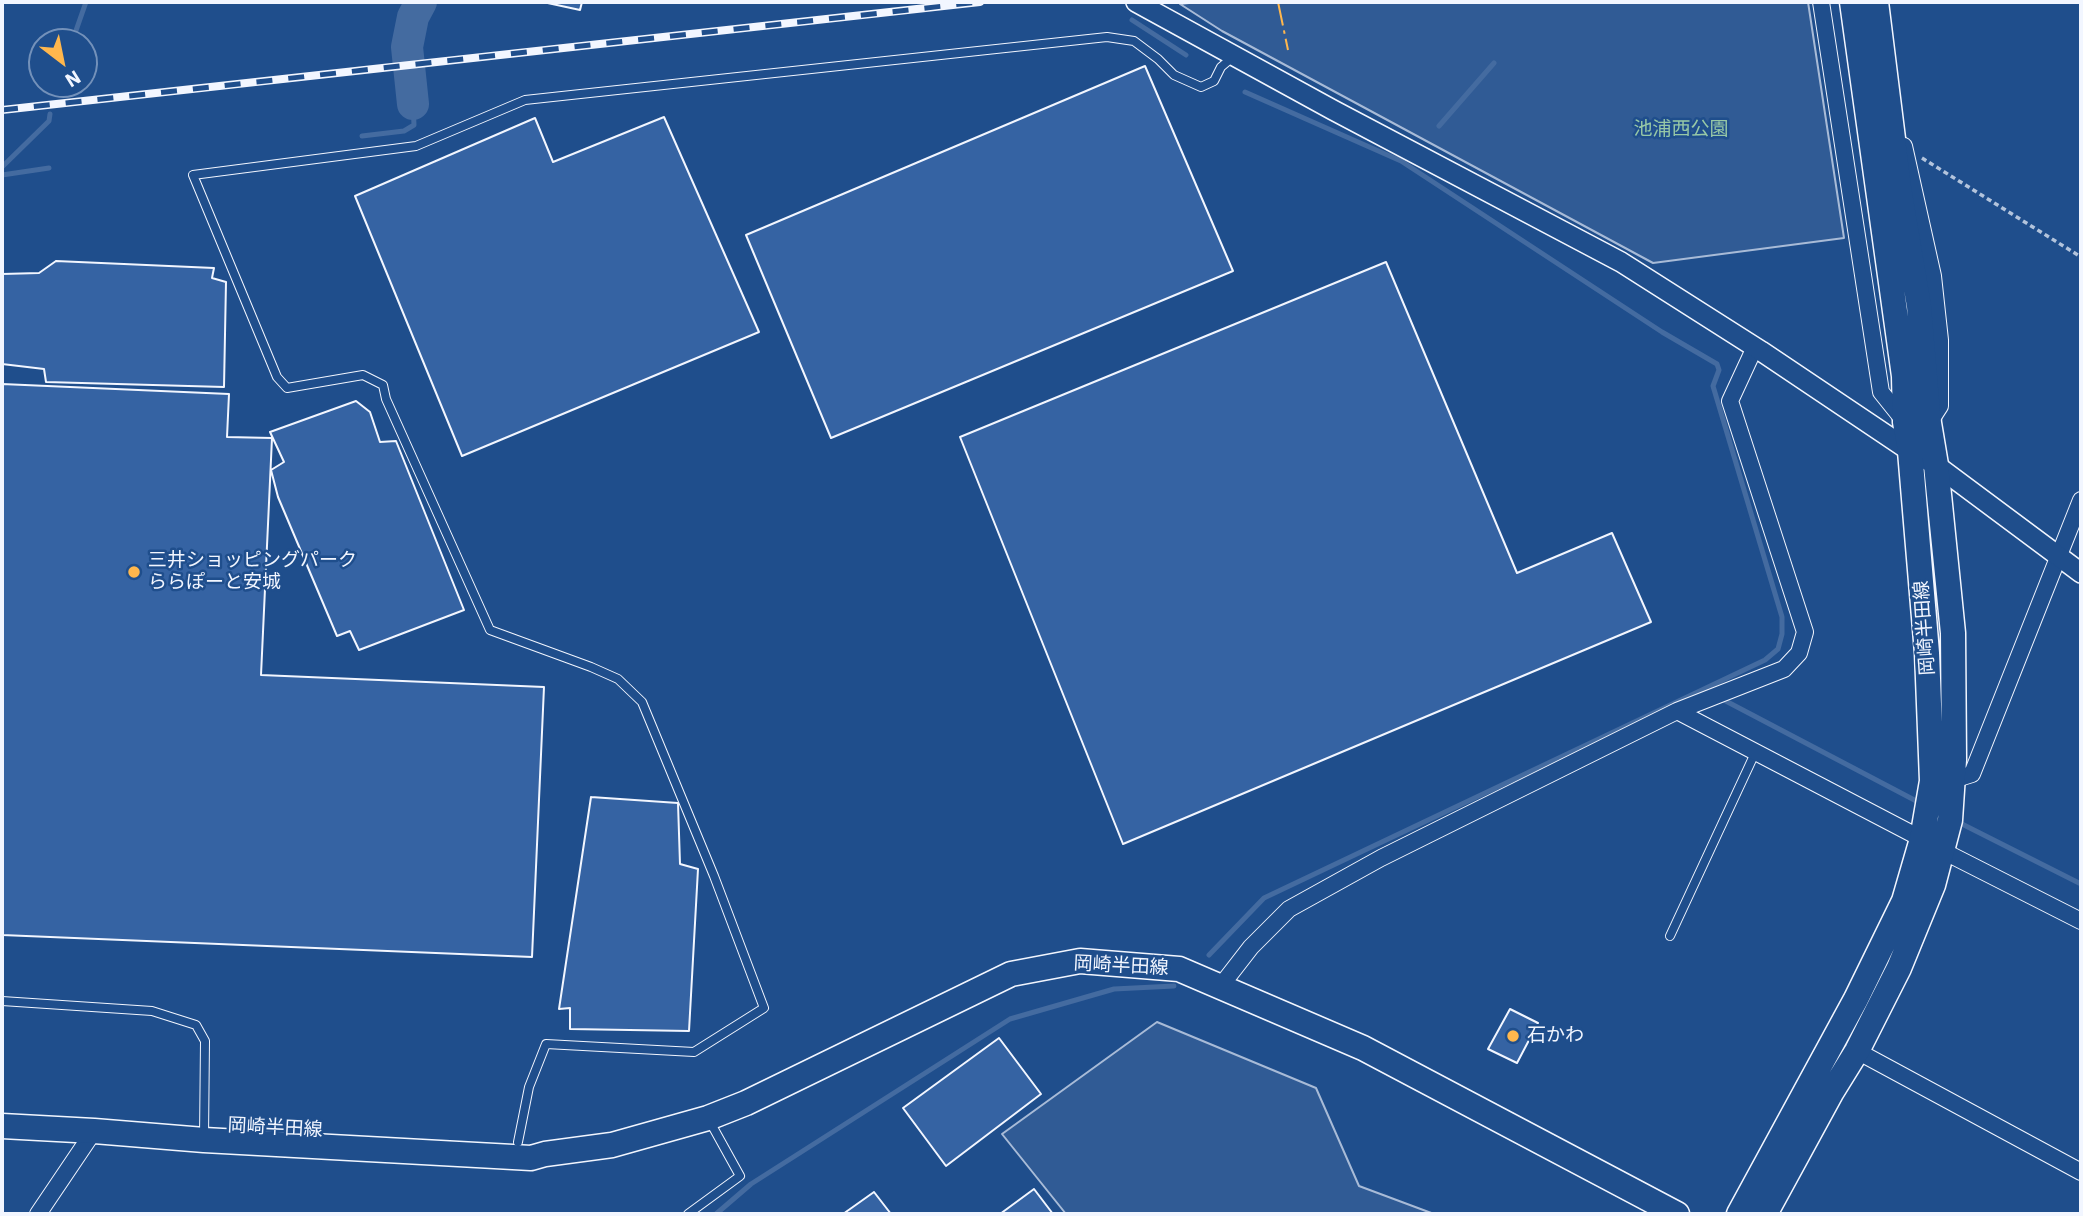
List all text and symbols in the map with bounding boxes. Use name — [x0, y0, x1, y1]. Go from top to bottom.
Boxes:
north arrow — [28, 28, 98, 98]
text: N — [61, 65, 85, 93]
park label: 池浦西公園 — [1634, 119, 1728, 141]
place label: 三井ショッピングパーク ららぽーと安城 — [148, 550, 357, 594]
marker: 三井ショッピングパーク ららぽーと安城 — [126, 564, 142, 580]
street label: 岡崎半田線 — [1910, 580, 1940, 676]
street label: 岡崎半田線 — [1073, 952, 1169, 980]
place label: 石かわ — [1527, 1025, 1584, 1047]
marker: 石かわ — [1505, 1028, 1521, 1044]
street label: 岡崎半田線 — [227, 1114, 323, 1142]

